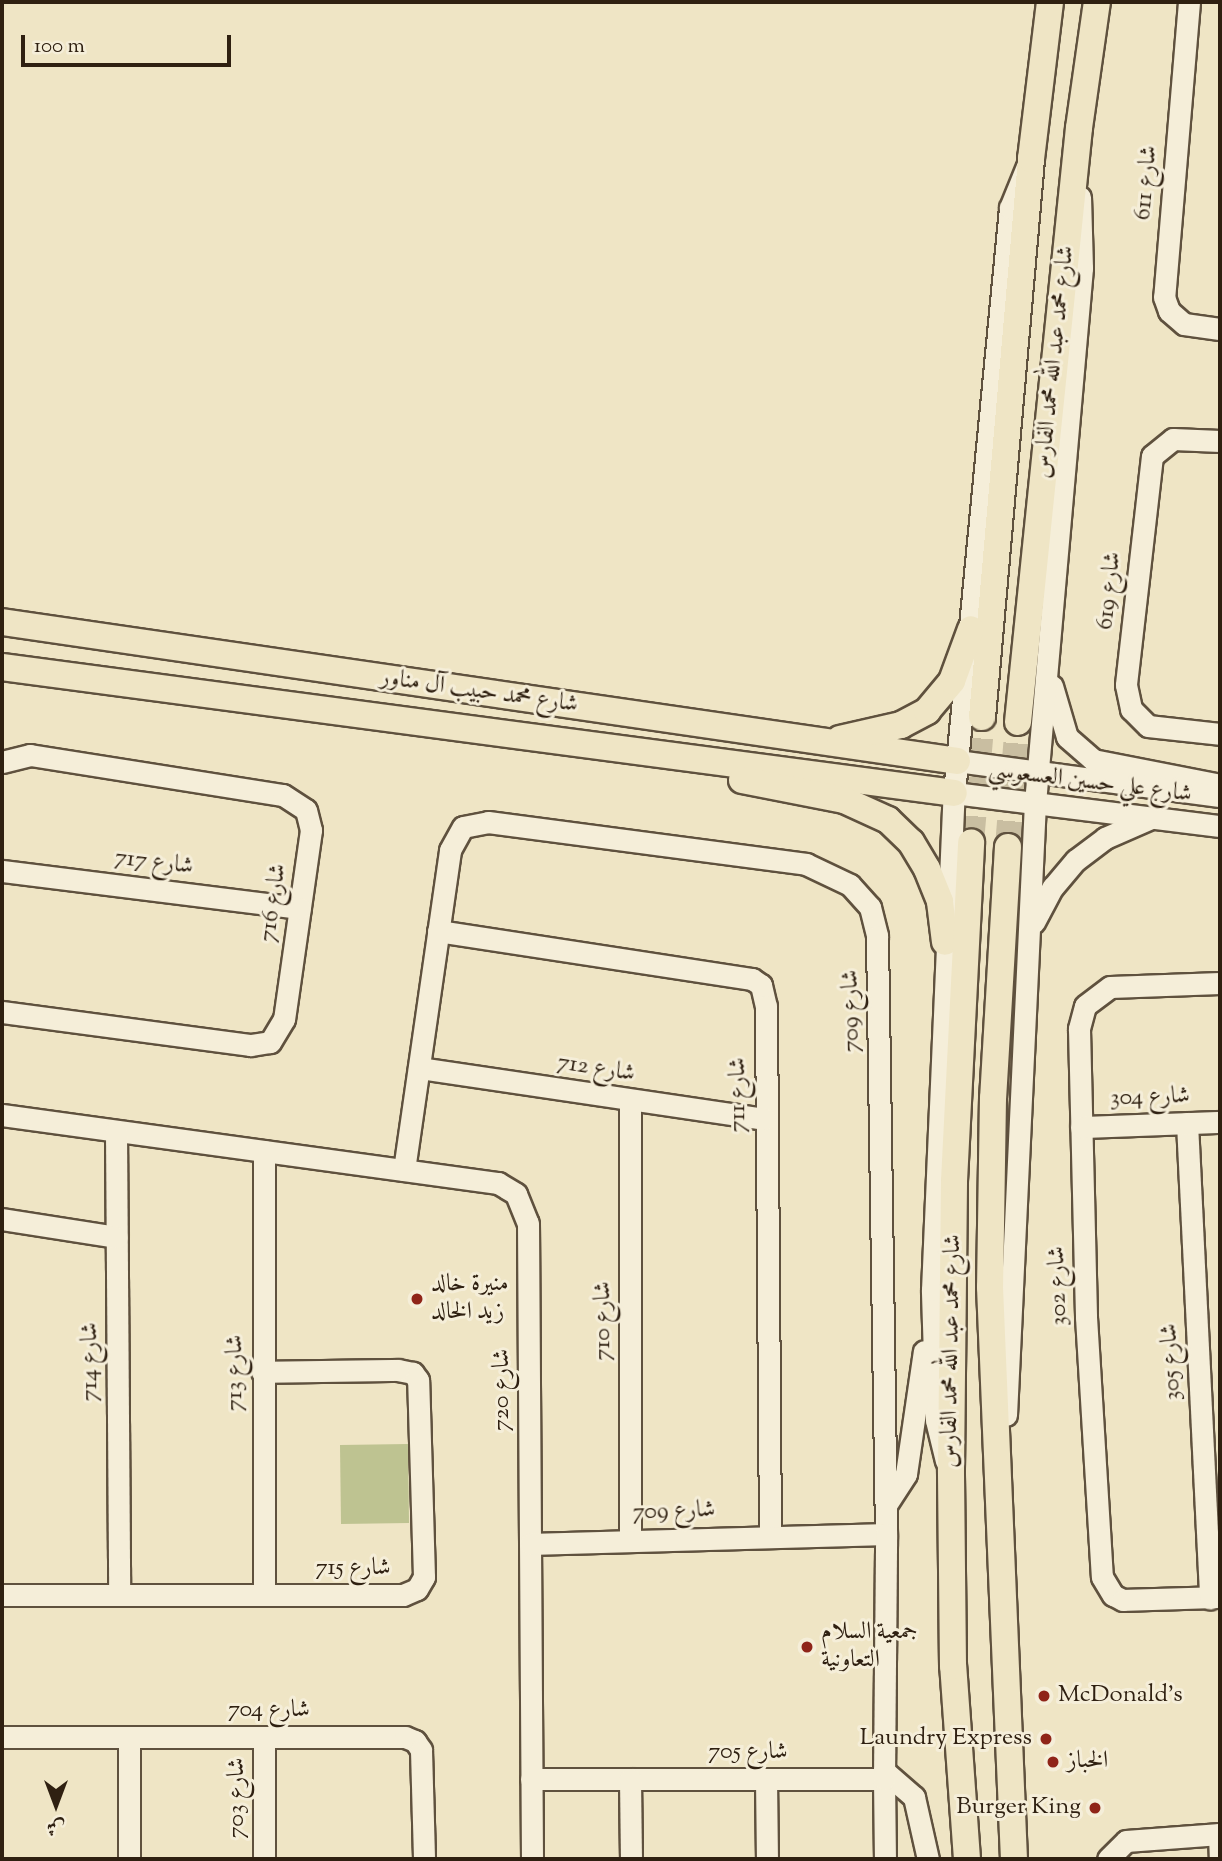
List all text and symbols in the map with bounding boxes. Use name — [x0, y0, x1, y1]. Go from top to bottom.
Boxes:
scale bar — [24, 21, 234, 65]
text: 100 m — [34, 32, 85, 62]
street label: شارع 611 — [1129, 144, 1165, 222]
street label: شارع محمد عبد الله محمد الفارس — [1028, 244, 1082, 480]
street label: شارع 619 — [1092, 551, 1128, 631]
street label: شارع محمد حبيب آل مناور — [378, 664, 580, 720]
street label: شارع علي حسين العسعوسي — [987, 756, 1193, 810]
street label: شارع 717 — [113, 844, 195, 882]
street label: شارع 716 — [254, 862, 294, 944]
street label: شارع 709 — [837, 969, 867, 1053]
street label: شارع 712 — [555, 1049, 637, 1089]
street label: شارع 711 — [725, 1057, 753, 1133]
street label: شارع 304 — [1110, 1082, 1190, 1114]
street label: شارع محمد عبد الله محمد الفارس — [936, 1234, 968, 1468]
street label: شارع 302 — [1043, 1246, 1075, 1326]
place label: منيرة خالد زيد الخالد — [431, 1271, 508, 1327]
street label: شارع 710 — [590, 1281, 618, 1361]
marker: منيرة خالد زيد الخالد — [409, 1291, 425, 1307]
street label: شارع 714 — [77, 1322, 105, 1402]
street label: شارع 305 — [1156, 1323, 1188, 1401]
street label: شارع 713 — [222, 1335, 250, 1411]
street label: شارع 720 — [489, 1349, 517, 1431]
street label: شارع 709 — [632, 1496, 716, 1528]
street label: شارع 715 — [315, 1555, 391, 1583]
place label: جمعية السلام التعاونية — [821, 1619, 918, 1675]
marker: جمعية السلام التعاونية — [799, 1639, 815, 1655]
place label: McDonald's — [1058, 1682, 1183, 1710]
marker: McDonald's — [1036, 1688, 1052, 1704]
street label: شارع 704 — [228, 1697, 310, 1725]
place label: Laundry Express — [860, 1725, 1032, 1753]
marker: Laundry Express — [1038, 1731, 1054, 1747]
street label: شارع 705 — [708, 1739, 788, 1767]
place label: الخباز — [1067, 1748, 1108, 1776]
marker: الخباز — [1045, 1754, 1061, 1770]
street label: شارع 703 — [224, 1758, 252, 1838]
north arrow — [21, 1770, 91, 1840]
place label: Burger King — [956, 1794, 1081, 1822]
marker: Burger King — [1087, 1800, 1103, 1816]
text: ش — [47, 1813, 65, 1840]

